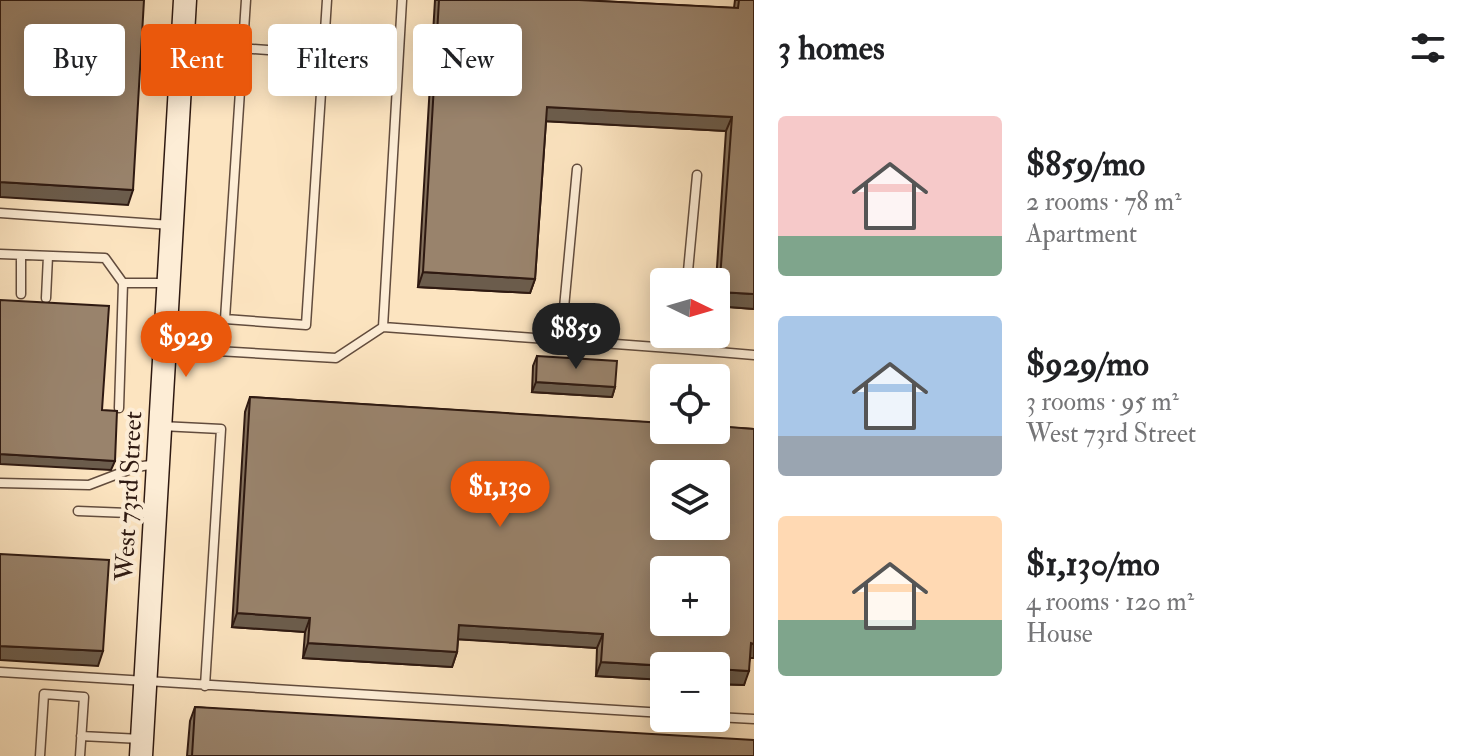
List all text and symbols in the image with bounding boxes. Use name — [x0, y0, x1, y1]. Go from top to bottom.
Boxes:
chip: Buy — [24, 24, 125, 96]
chip: Rent — [141, 24, 252, 96]
chip: Filters — [268, 24, 397, 96]
chip: New — [413, 24, 522, 96]
icon: filters — [1406, 26, 1450, 70]
text: 3 homes — [778, 27, 885, 70]
text: $859/mo — [1026, 143, 1145, 186]
icon: home — [842, 148, 938, 244]
text: 2 rooms · 78 m² — [1026, 186, 1182, 218]
text: Apartment — [1026, 218, 1137, 250]
north arrow — [650, 268, 730, 348]
map controls — [650, 268, 730, 732]
pin: $859 — [529, 303, 623, 371]
pin: $929 — [139, 311, 233, 379]
text: $859 — [550, 313, 602, 345]
text: $929 — [159, 321, 213, 353]
text: $929/mo — [1026, 343, 1149, 386]
icon: home — [842, 348, 938, 444]
button: locate — [650, 364, 730, 444]
text: 3 rooms · 95 m² — [1026, 386, 1179, 418]
street label: West 73rd Street — [109, 410, 149, 583]
text: West 73rd Street — [1026, 418, 1196, 450]
button: layers — [650, 460, 730, 540]
pin: $1,130 — [435, 461, 565, 529]
text: $1,130 — [469, 471, 531, 503]
text: $1,130/mo — [1026, 543, 1160, 586]
icon: home — [842, 548, 938, 644]
button: + — [650, 556, 730, 636]
text: 4 rooms · 120 m² — [1026, 586, 1194, 618]
text: House — [1026, 618, 1093, 650]
button: − — [650, 652, 730, 732]

